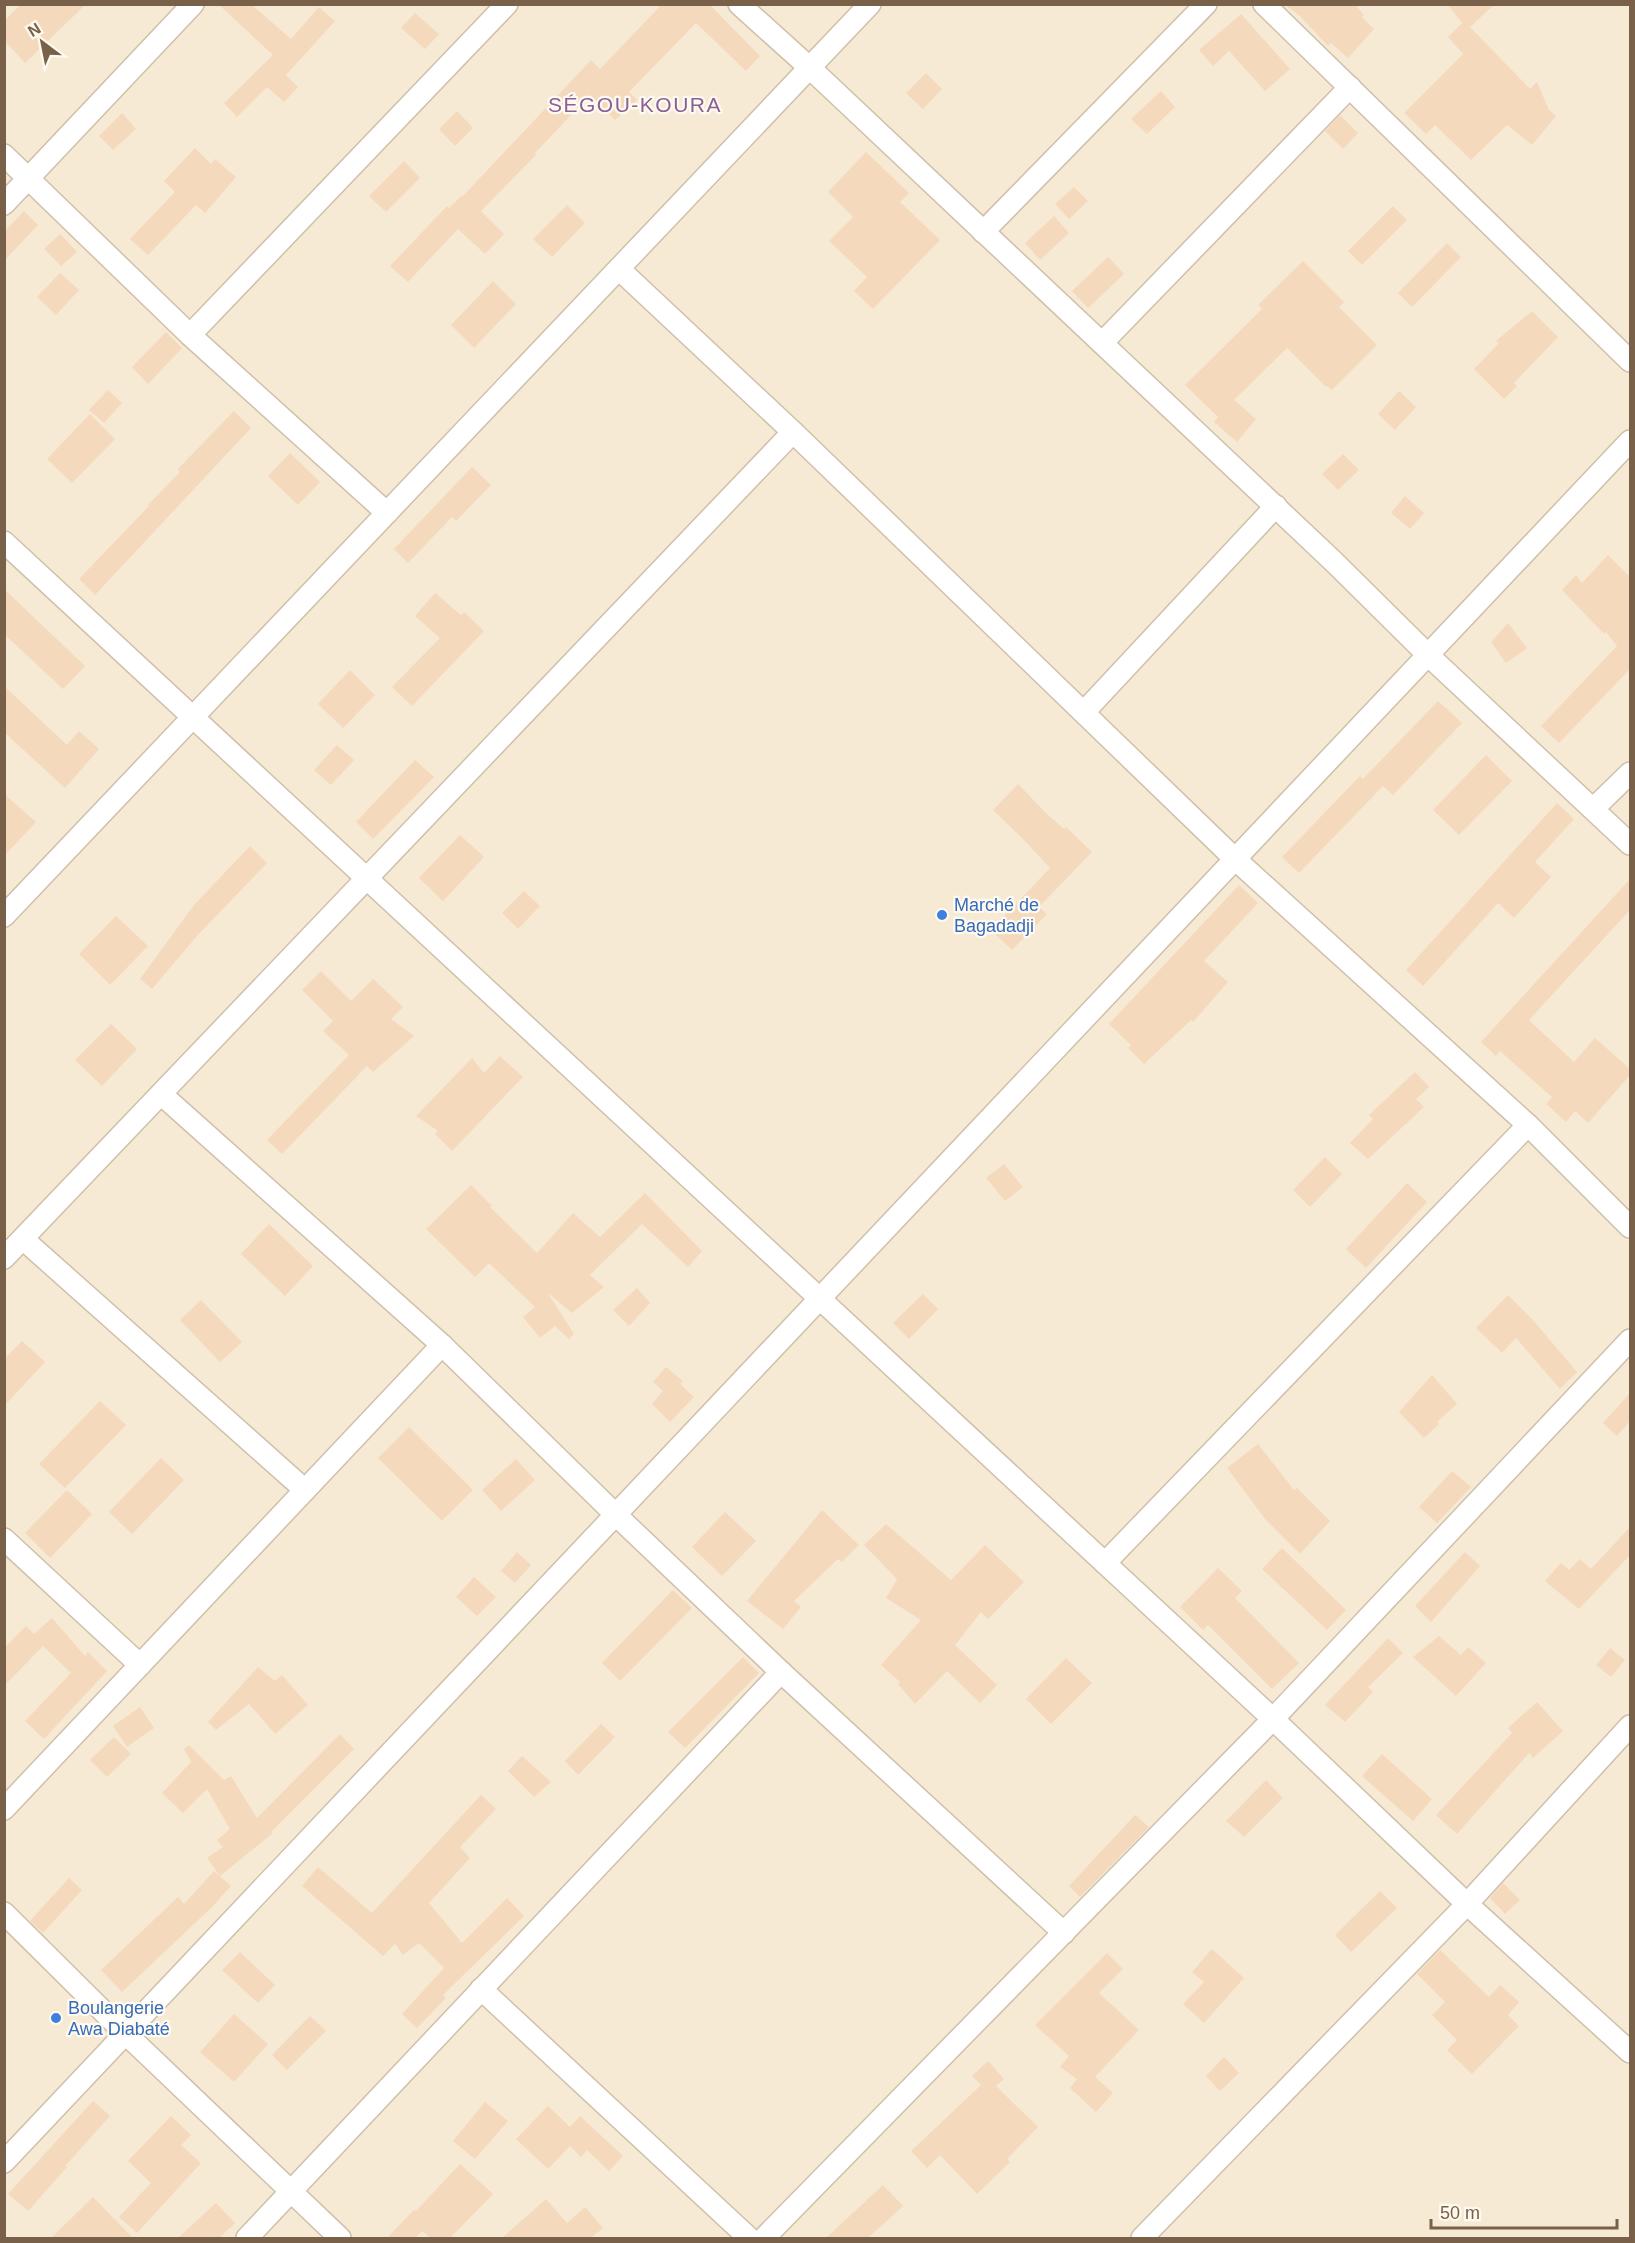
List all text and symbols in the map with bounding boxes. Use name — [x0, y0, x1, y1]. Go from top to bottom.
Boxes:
north arrow — [12, 12, 72, 72]
text: N — [25, 19, 44, 40]
district label: SÉGOU-KOURA — [548, 93, 722, 116]
place label: Marché de Bagadadji — [954, 895, 1039, 936]
marker: Marché de Bagadadji — [935, 908, 949, 922]
place label: Boulangerie Awa Diabaté — [68, 1998, 170, 2039]
marker: Boulangerie Awa Diabaté — [49, 2011, 63, 2025]
scale bar — [1431, 2192, 1617, 2230]
text: 50 m — [1440, 2203, 1480, 2223]

